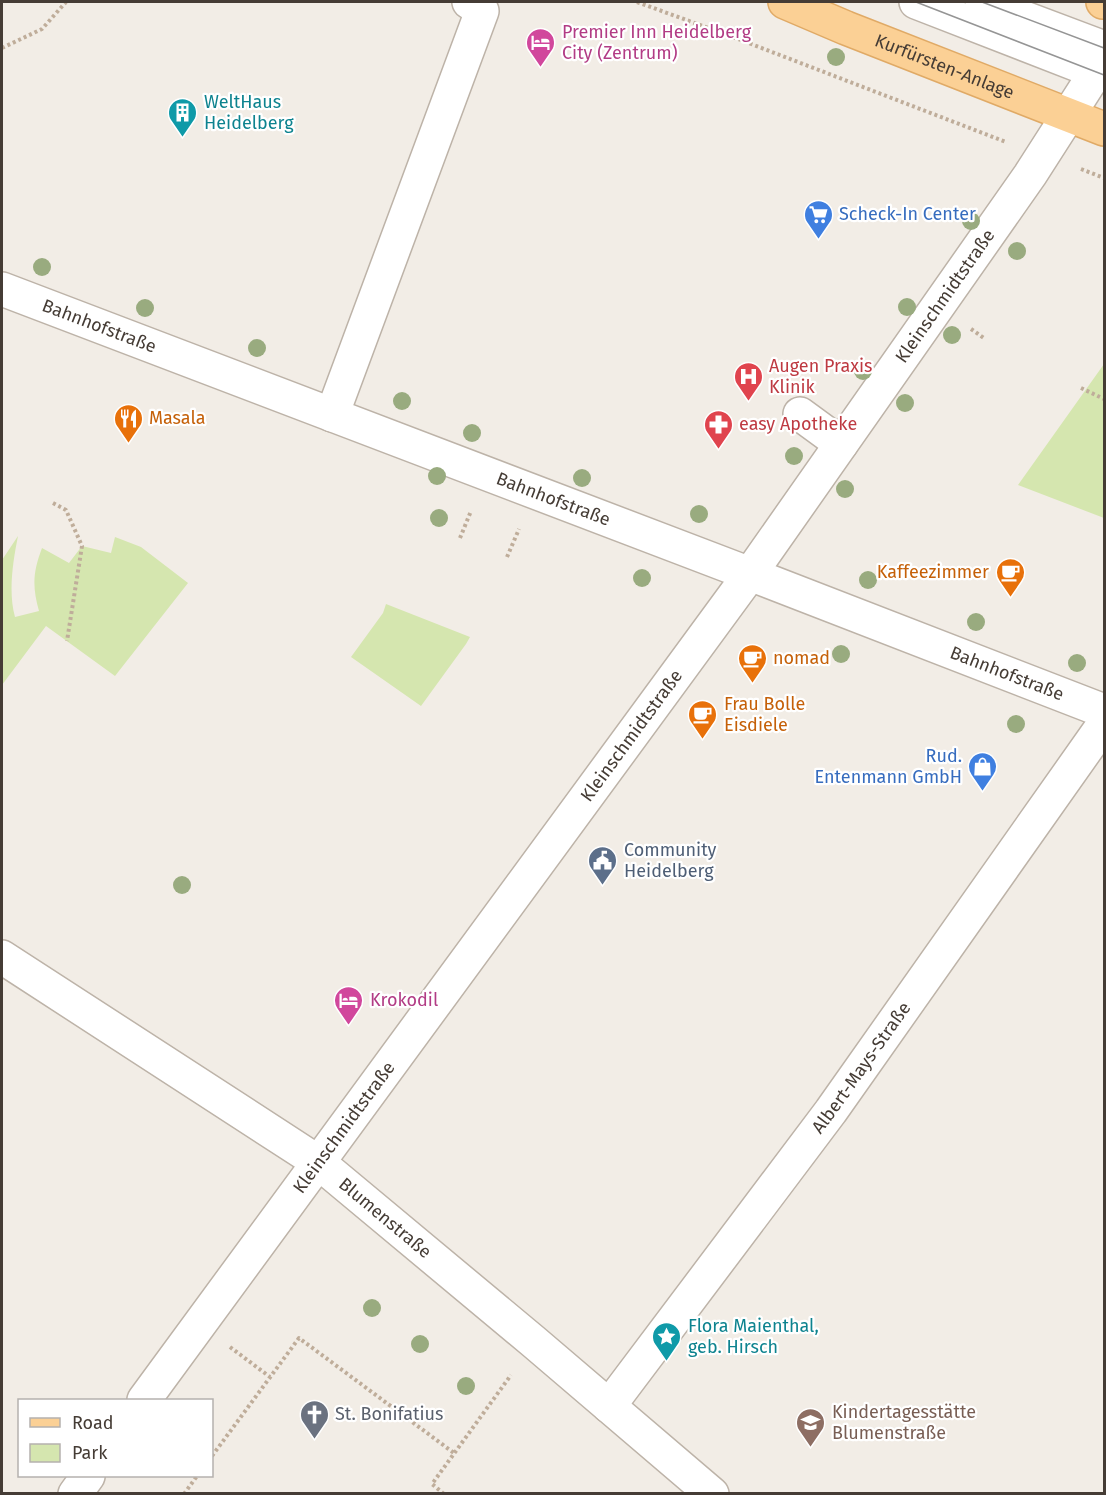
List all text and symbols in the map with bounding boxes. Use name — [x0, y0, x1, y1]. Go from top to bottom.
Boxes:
place label: Premier Inn Heidelberg City (Zentrum) — [562, 21, 752, 64]
hotel icon: Premier Inn Heidelberg City (Zentrum) — [525, 26, 557, 68]
street label: Kurfürsten-Anlage — [872, 29, 1017, 104]
place label: WeltHaus Heidelberg — [204, 91, 294, 134]
building icon: WeltHaus Heidelberg — [167, 96, 199, 138]
supermarket icon: Scheck-In Center — [802, 198, 834, 240]
place label: Scheck-In Center — [839, 203, 976, 225]
street label: Kleinschmidtstraße — [891, 225, 999, 367]
street label: Bahnhofstraße — [39, 294, 159, 358]
place label: Augen Praxis Klinik — [769, 355, 872, 398]
hospital icon: Augen Praxis Klinik — [732, 360, 764, 402]
restaurant icon: Masala — [112, 402, 144, 444]
place label: Masala — [149, 407, 205, 429]
pharmacy icon: easy Apotheke — [702, 408, 734, 450]
place label: easy Apotheke — [739, 413, 857, 435]
street label: Bahnhofstraße — [493, 467, 614, 531]
cafe icon: Kaffeezimmer — [994, 556, 1026, 598]
place label: Kaffeezimmer — [877, 561, 989, 583]
street label: Bahnhofstraße — [947, 641, 1067, 705]
cafe icon: nomad — [736, 642, 768, 684]
place label: nomad — [773, 647, 830, 669]
street label: Kleinschmidtstraße — [576, 665, 687, 806]
place label: Frau Bolle Eisdiele — [724, 693, 805, 736]
cafe icon: Frau Bolle Eisdiele — [687, 698, 719, 740]
place label: Rud. Entenmann GmbH — [815, 745, 962, 788]
shop icon: Rud. Entenmann GmbH — [967, 750, 999, 792]
place label: Community Heidelberg — [624, 839, 717, 882]
public building icon: Community Heidelberg — [587, 844, 619, 886]
hotel icon: Krokodil — [333, 984, 365, 1026]
place label: Krokodil — [370, 989, 438, 1011]
street label: Albert-Mays-Straße — [807, 998, 915, 1138]
street label: Kleinschmidtstraße — [288, 1057, 400, 1198]
street label: Blumenstraße — [334, 1173, 436, 1263]
place label: Flora Maienthal, geb. Hirsch — [688, 1315, 819, 1358]
place icon: Flora Maienthal, geb. Hirsch — [651, 1320, 683, 1362]
church icon: St. Bonifatius — [298, 1398, 330, 1440]
legend — [18, 1399, 213, 1477]
place label: Kindertagesstätte Blumenstraße — [832, 1401, 976, 1444]
place label: St. Bonifatius — [335, 1403, 443, 1425]
school or university icon: Kindertagesstätte Blumenstraße — [795, 1406, 827, 1448]
text: Road — [72, 1412, 114, 1434]
text: Park — [72, 1442, 108, 1464]

